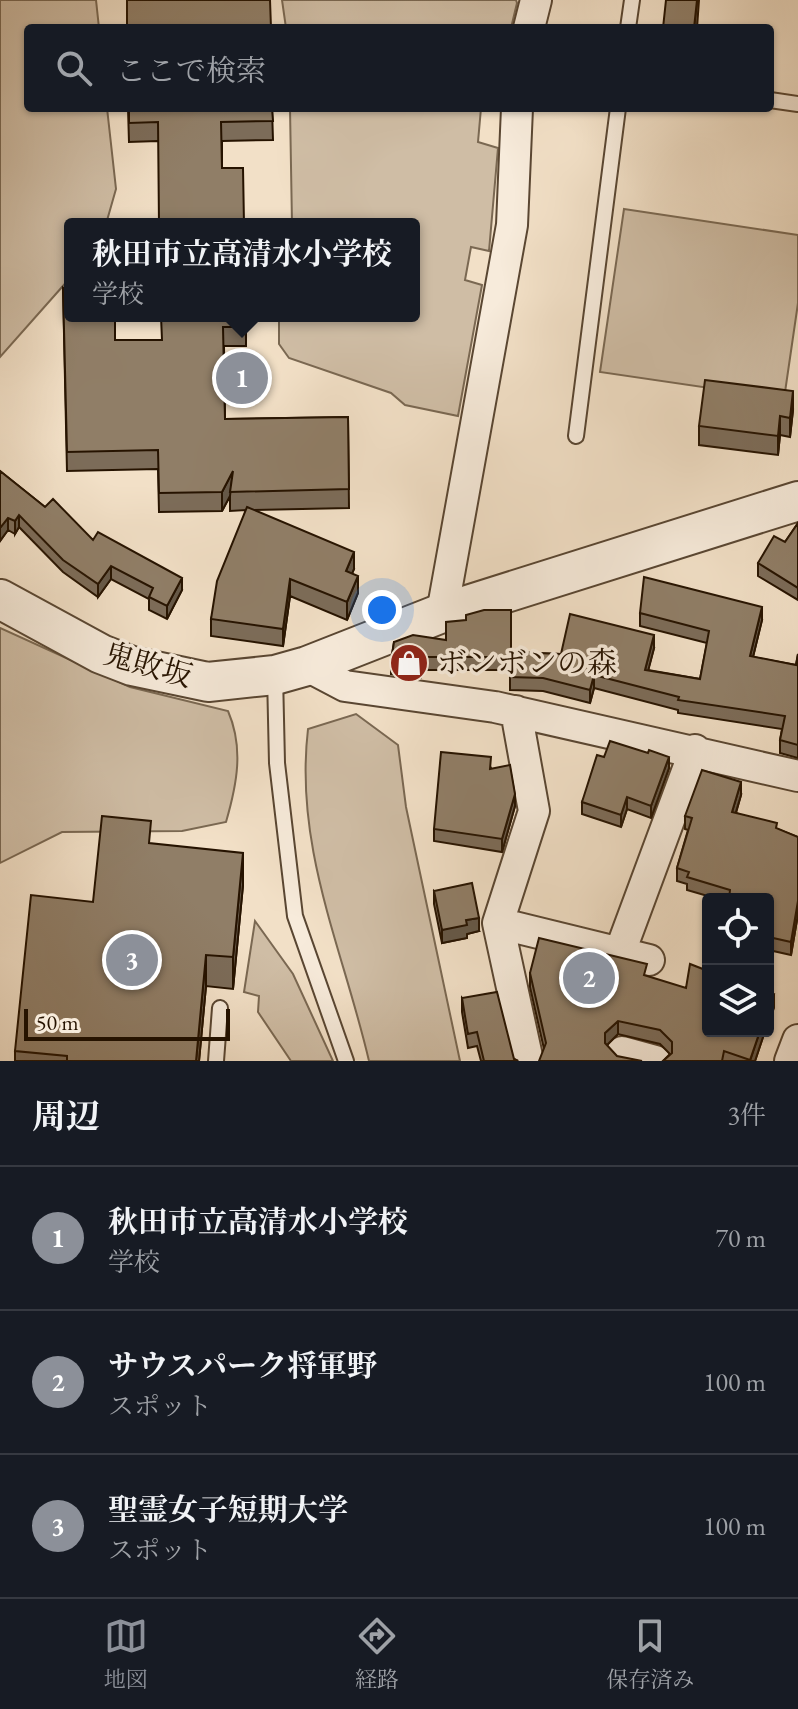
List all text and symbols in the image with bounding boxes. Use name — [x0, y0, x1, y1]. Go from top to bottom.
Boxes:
search box — [24, 24, 774, 112]
icon: search — [52, 46, 96, 90]
text: ここで検索 — [116, 51, 266, 90]
popup — [64, 218, 420, 322]
text: 秋田市立高清水小学校 — [92, 234, 392, 273]
text: 学校 — [92, 277, 144, 311]
pin: 1 — [216, 348, 268, 408]
your location — [362, 590, 402, 630]
street label: 鬼敗坂 — [100, 633, 197, 696]
shop icon: ボンボンの森 — [388, 642, 430, 684]
place label: ボンボンの森 — [437, 643, 617, 682]
map controls — [702, 893, 774, 1037]
button: locate — [702, 893, 774, 965]
pin: 3 — [106, 930, 158, 990]
pin: 2 — [563, 948, 615, 1008]
button: layers — [702, 965, 774, 1037]
scale bar — [24, 1005, 230, 1041]
text: 50 m — [36, 1008, 79, 1037]
text: 周辺 — [32, 1094, 100, 1138]
text: 3件 — [728, 1098, 766, 1132]
text: 秋田市立高清水小学校 — [108, 1202, 408, 1241]
text: 1 — [51, 1221, 65, 1255]
text: 70 m — [716, 1221, 766, 1255]
text: 学校 — [108, 1245, 160, 1279]
text: サウスパーク将軍野 — [108, 1346, 377, 1385]
text: 2 — [51, 1365, 65, 1399]
text: 100 m — [703, 1365, 766, 1399]
text: スポット — [108, 1389, 212, 1423]
text: 聖霊女子短期大学 — [108, 1490, 348, 1529]
text: 3 — [51, 1509, 65, 1543]
text: 100 m — [703, 1509, 766, 1543]
text: スポット — [108, 1533, 212, 1567]
tab: 地図 — [104, 1614, 148, 1694]
tab: 経路 — [355, 1614, 399, 1694]
tab: 保存済み — [606, 1614, 694, 1694]

